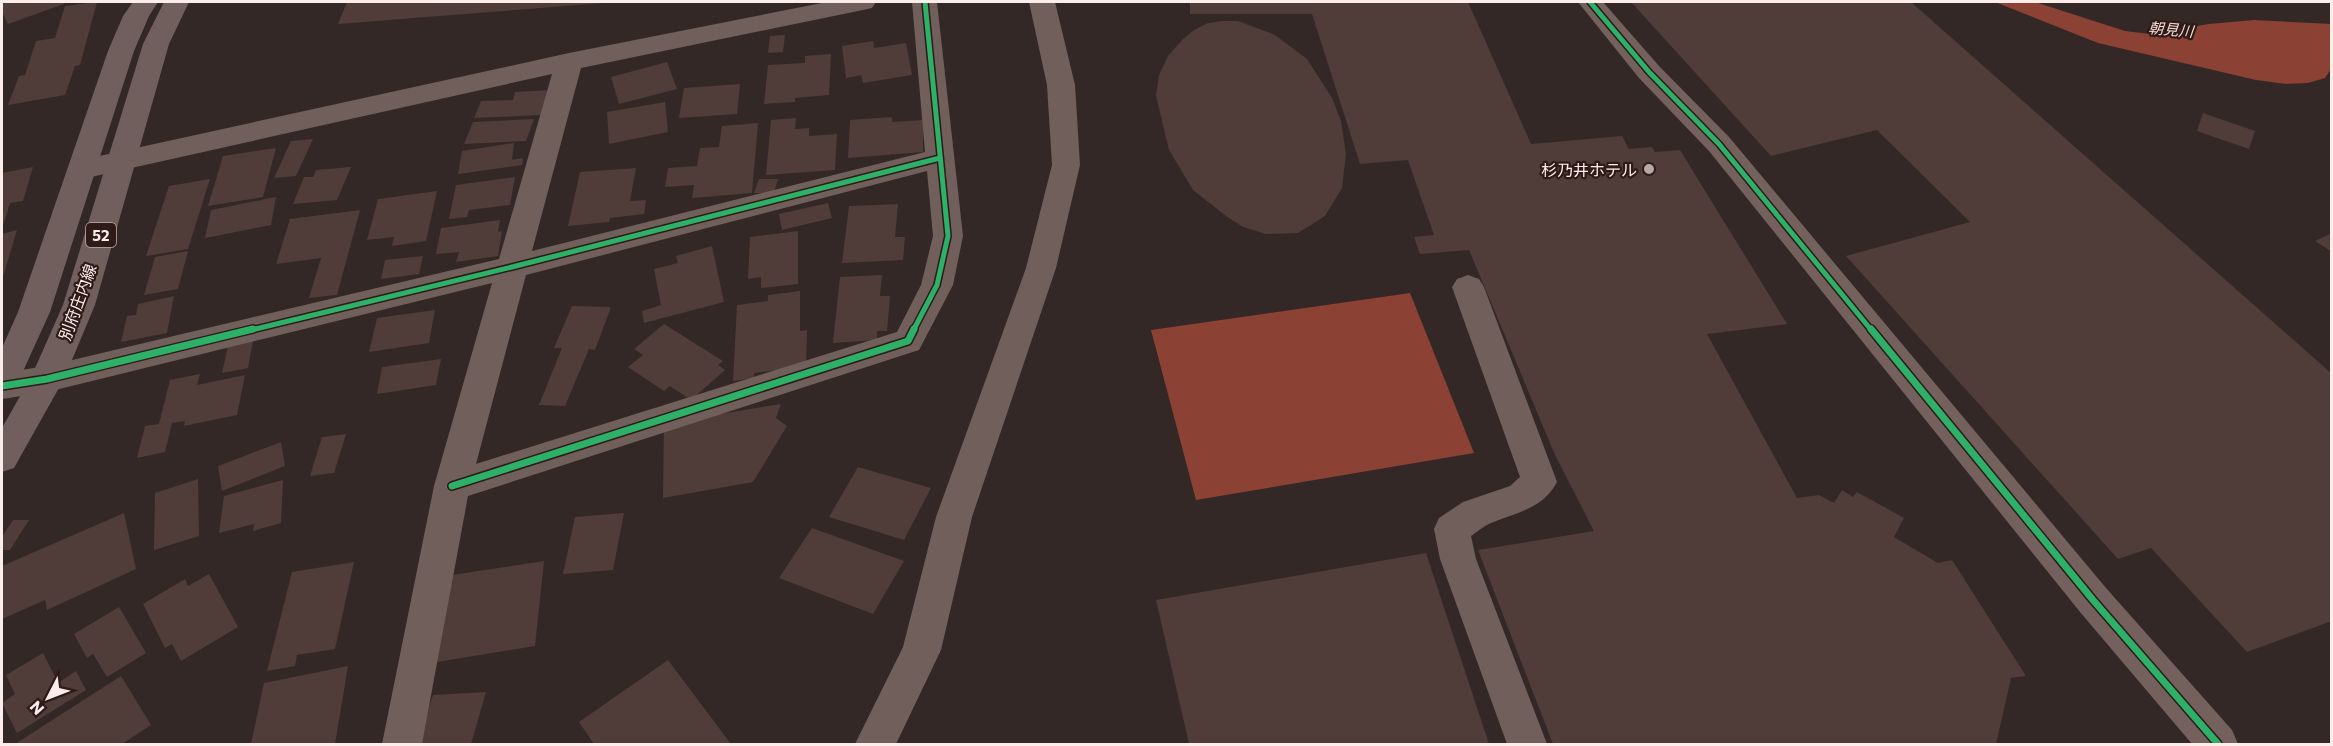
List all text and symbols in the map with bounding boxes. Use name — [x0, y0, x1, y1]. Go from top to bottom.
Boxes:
water label: 朝見川 — [2148, 18, 2196, 40]
place label: 杉乃井ホテル — [1541, 160, 1637, 179]
marker: 杉乃井ホテル — [1642, 162, 1656, 176]
road number: 52 — [86, 223, 116, 247]
street label: 別府庄内線 — [54, 261, 100, 343]
north arrow — [18, 668, 78, 728]
text: N — [25, 698, 48, 719]

